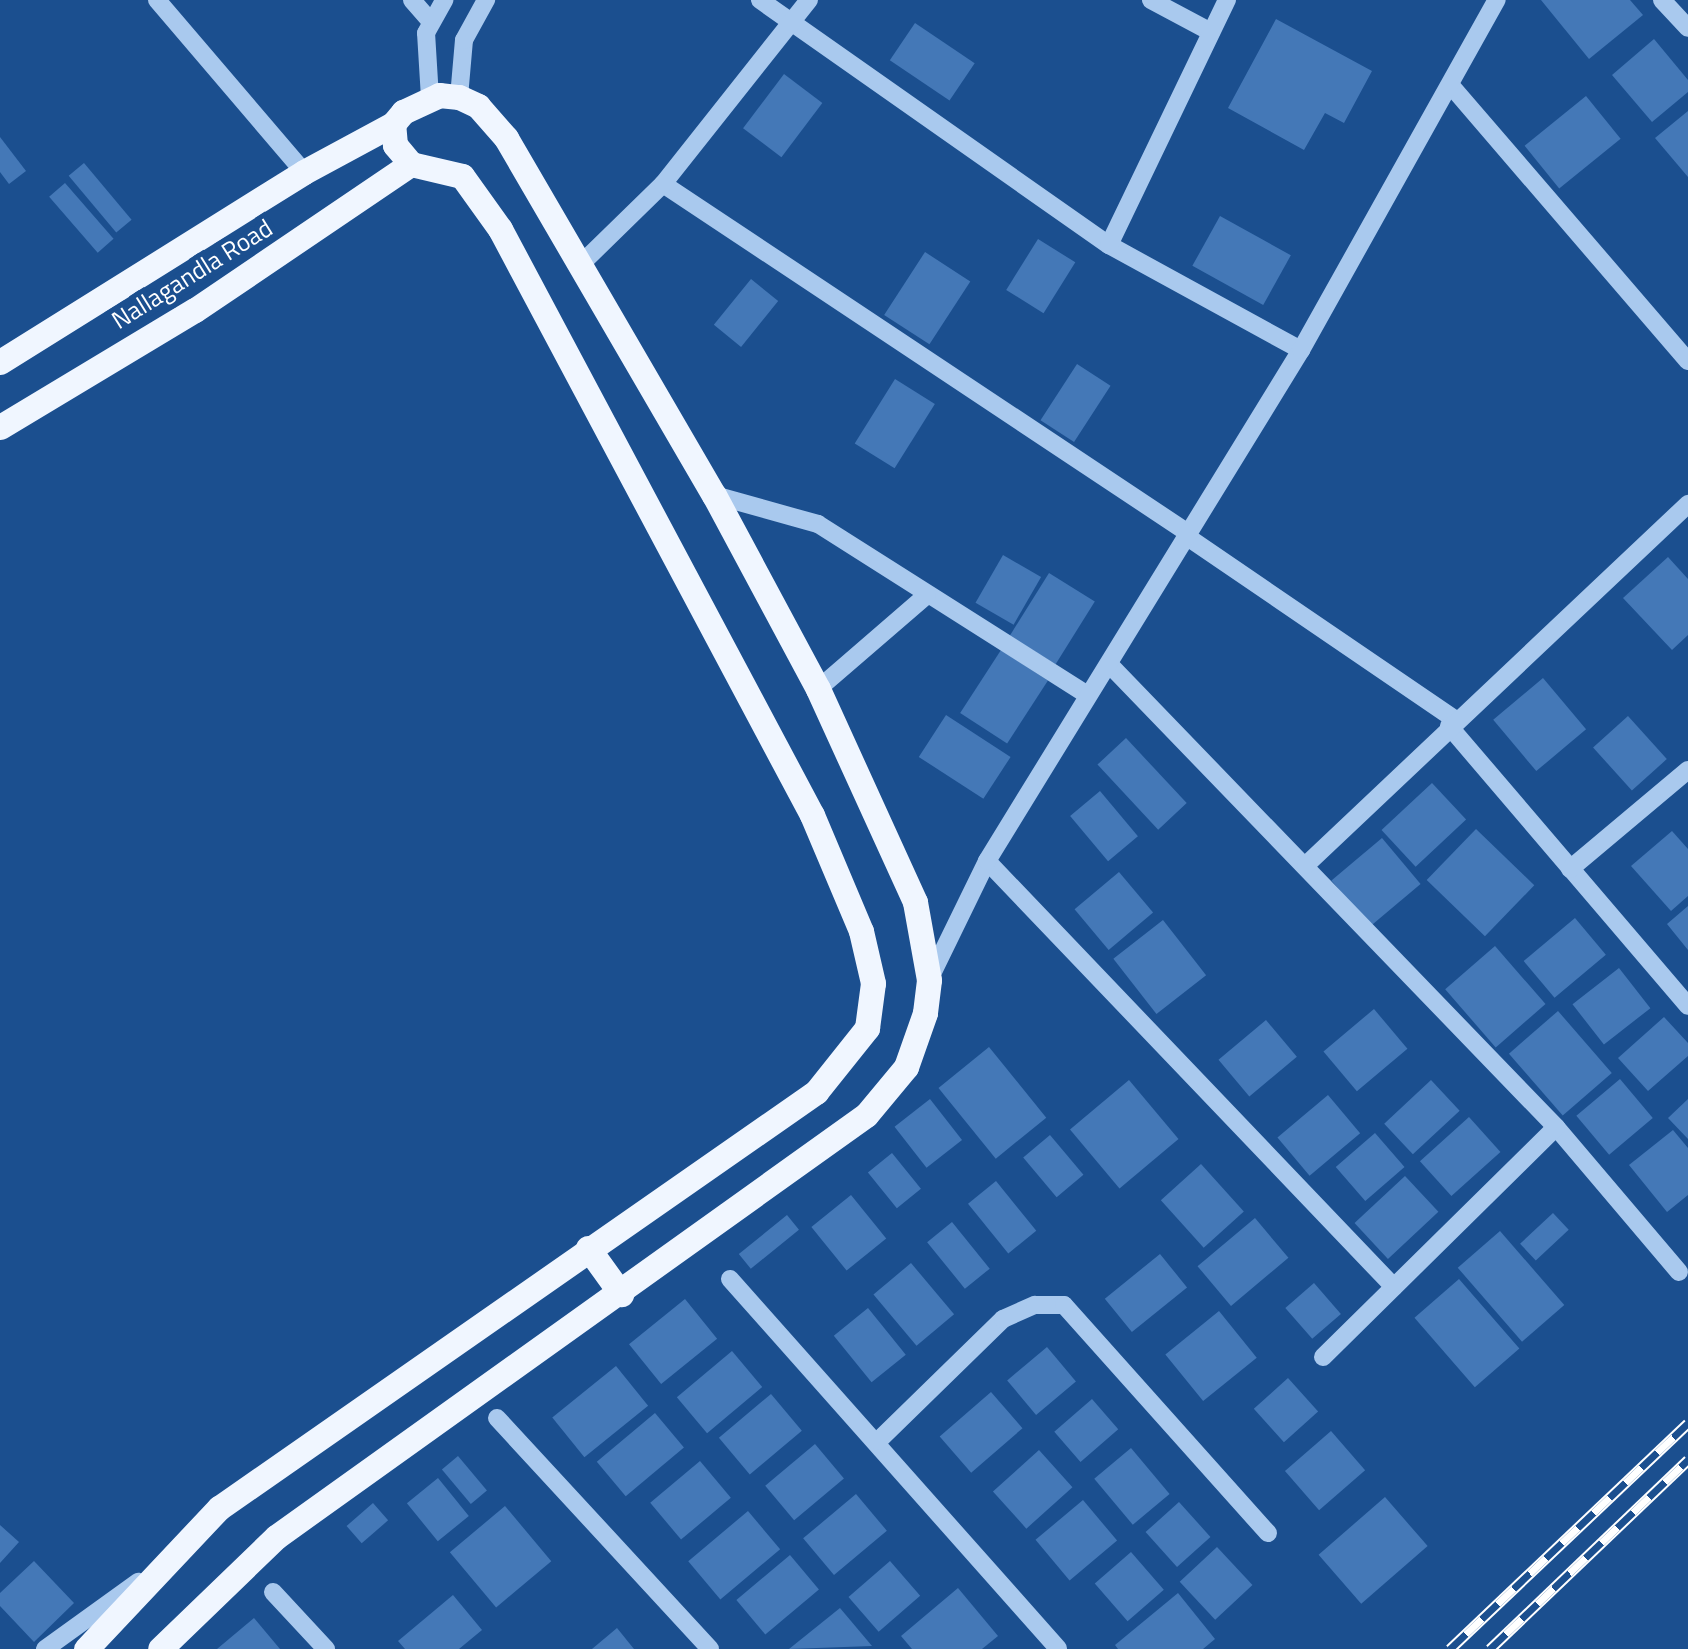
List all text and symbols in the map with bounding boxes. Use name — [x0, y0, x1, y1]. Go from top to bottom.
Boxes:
street label: Nallagandla Road — [106, 213, 278, 335]

